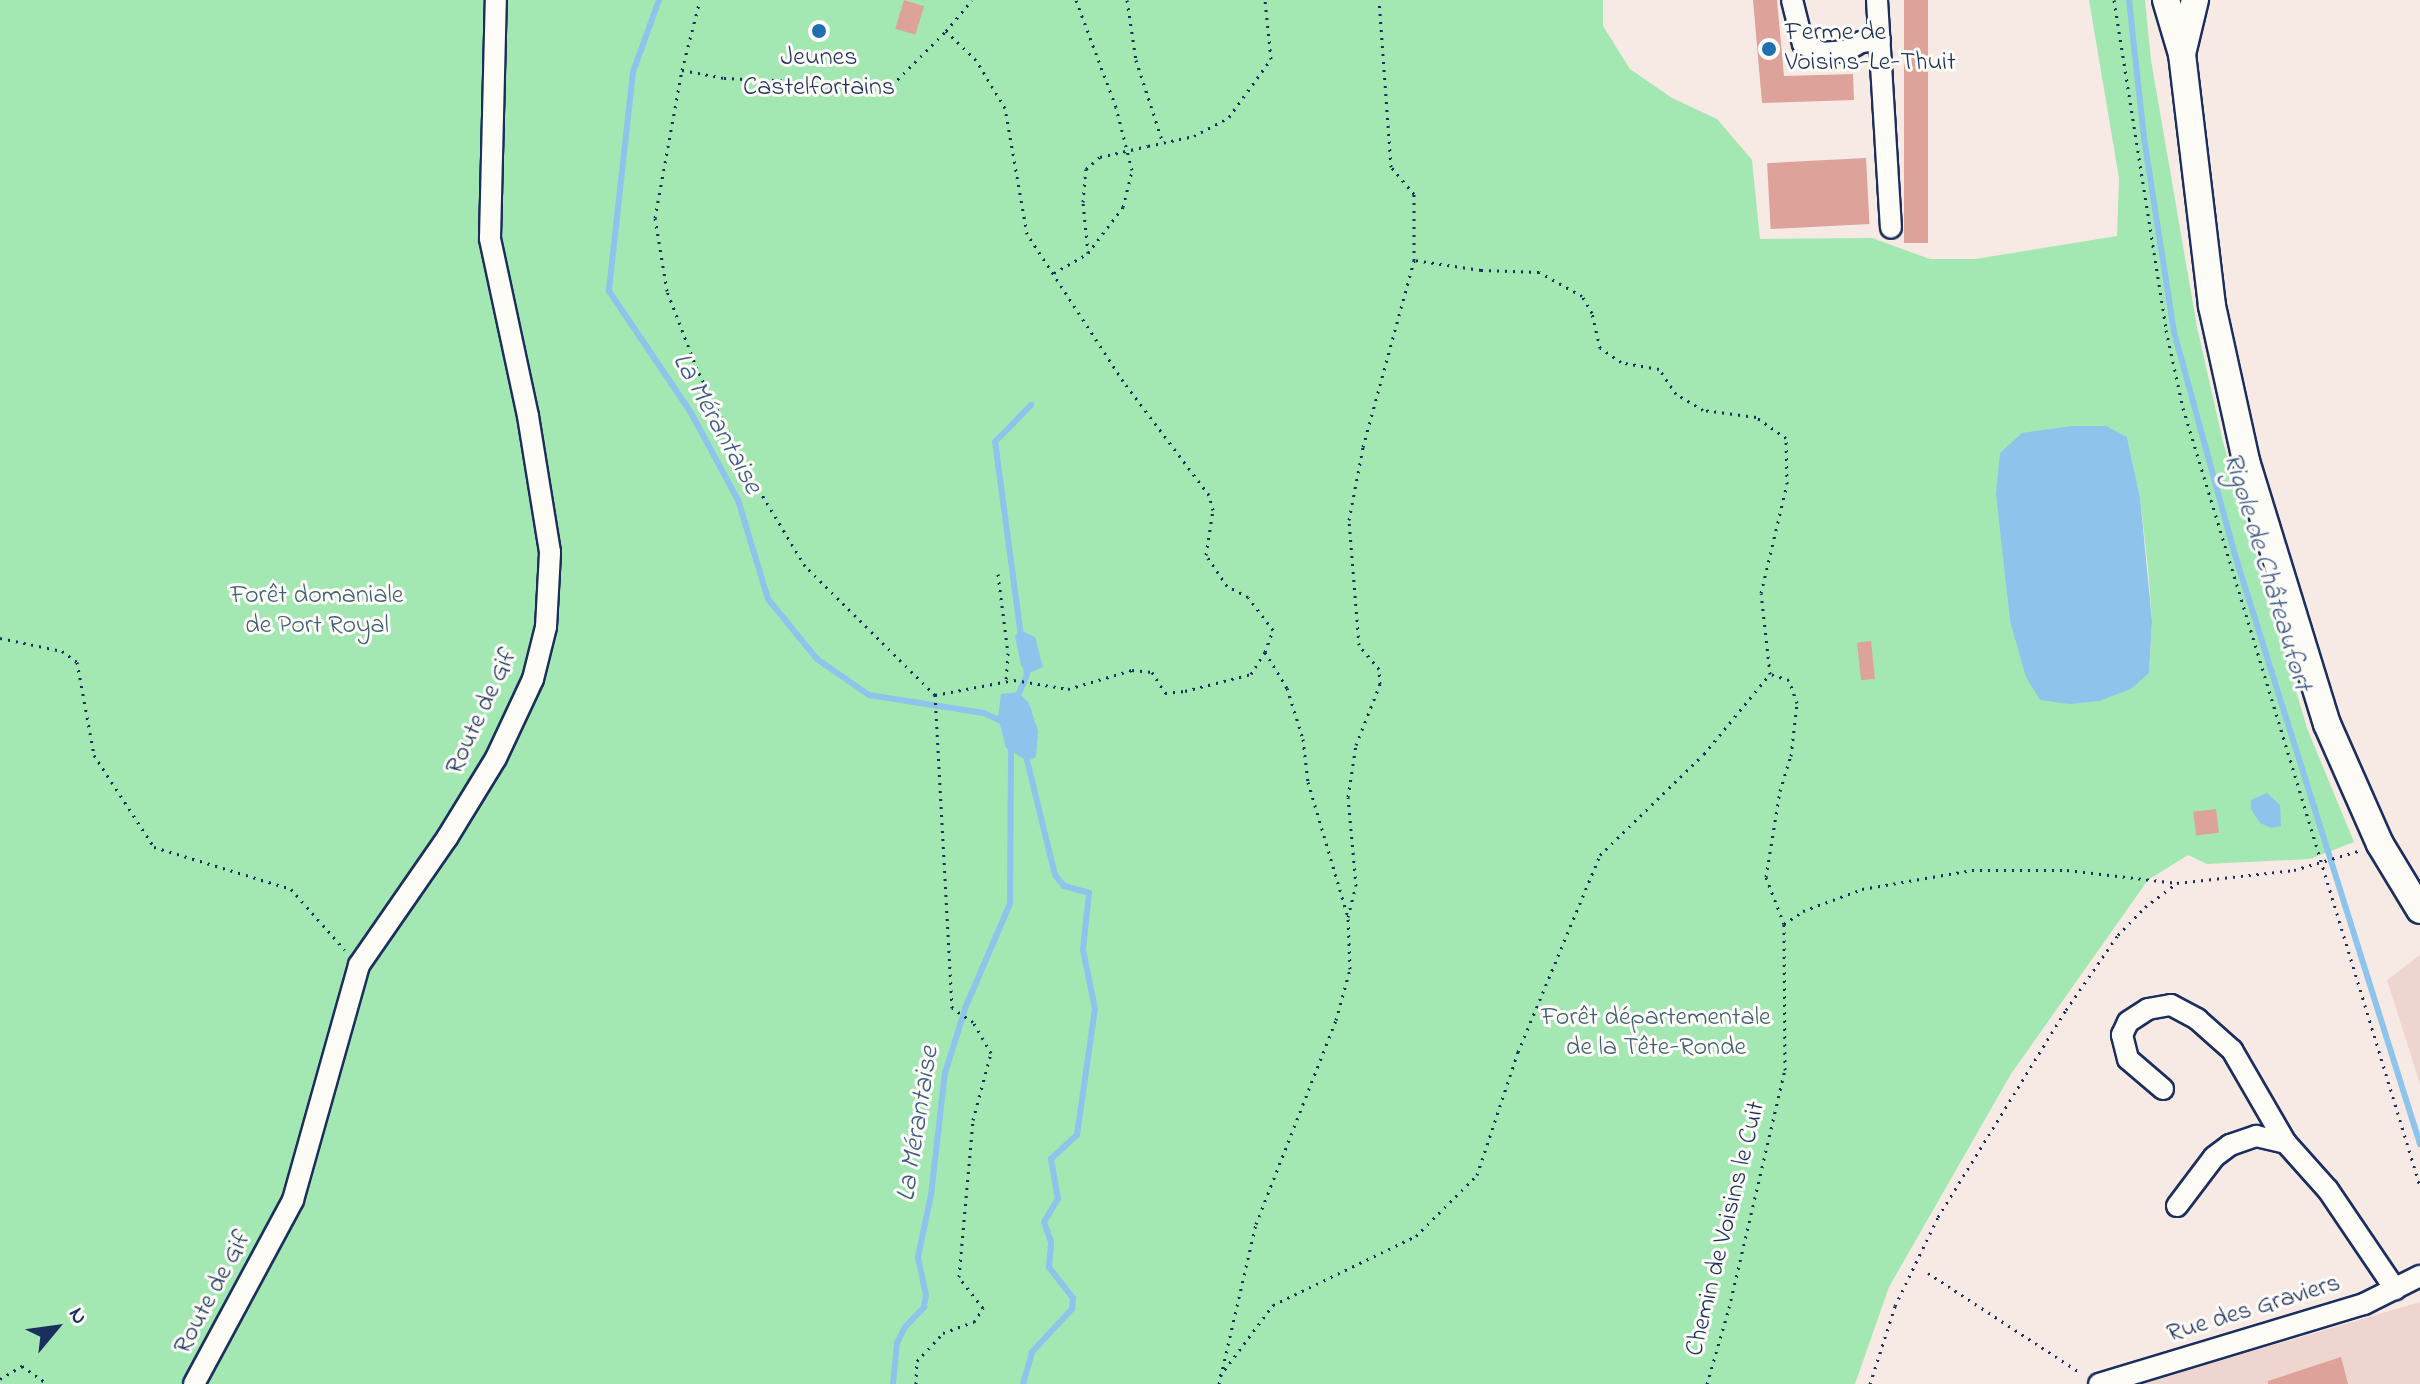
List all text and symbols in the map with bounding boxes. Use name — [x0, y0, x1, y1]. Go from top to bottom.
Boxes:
place label: Ferme de Voisins-Le-Thuit — [1785, 18, 1956, 80]
marker: Jeunes Castelfortains — [810, 22, 828, 40]
marker: Ferme de Voisins-Le-Thuit — [1760, 40, 1778, 58]
place label: Jeunes Castelfortains — [743, 43, 895, 104]
water label: La Mérantaise — [663, 348, 769, 500]
water label: Rigole de Châteaufort — [2214, 449, 2318, 695]
park label: Forêt domaniale de Port Royal — [231, 581, 403, 642]
street label: Route de Gif — [440, 644, 526, 780]
park label: Forêt départementale de la Tête-Ronde — [1541, 1003, 1771, 1064]
water label: La Mérantaise — [890, 1044, 948, 1204]
street label: Chemin de Voisins le Cuit — [1680, 1099, 1774, 1359]
street label: Route de Gif — [168, 1226, 260, 1360]
street label: Rue des Graviers — [2164, 1269, 2344, 1351]
north arrow — [16, 1288, 96, 1368]
text: N — [59, 1302, 95, 1331]

